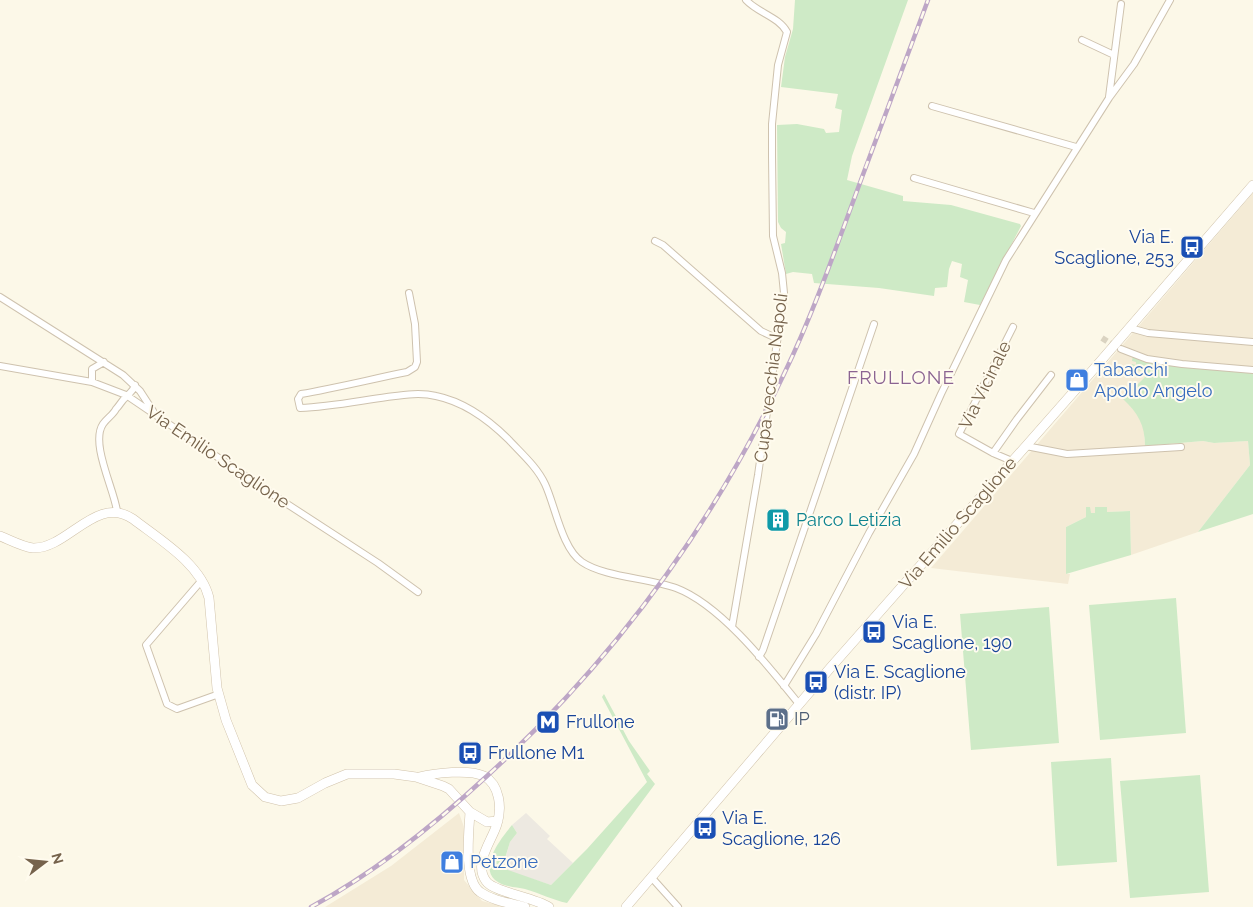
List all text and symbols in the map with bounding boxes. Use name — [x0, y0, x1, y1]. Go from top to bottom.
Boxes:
place label: Via E. Scaglione, 253 — [1054, 226, 1174, 268]
bus stop icon: Via E. Scaglione, 253 — [1179, 234, 1205, 260]
street label: Cupa vecchia Napoli — [750, 292, 791, 464]
street label: Via Vicinale — [954, 337, 1015, 432]
place label: Tabacchi Apollo Angelo — [1094, 359, 1213, 401]
district label: FRULLONE — [847, 366, 955, 388]
shop icon: Tabacchi Apollo Angelo — [1064, 367, 1090, 393]
street label: Via Emilio Scaglione — [143, 401, 294, 513]
street label: Via Emilio Scaglione — [894, 452, 1021, 593]
building icon: Parco Letizia — [765, 507, 791, 533]
place label: Parco Letizia — [796, 509, 901, 530]
place label: Via E. Scaglione, 190 — [892, 611, 1012, 653]
bus stop icon: Via E. Scaglione, 190 — [861, 619, 887, 645]
place label: Via E. Scaglione (distr. IP) — [834, 661, 966, 703]
bus stop icon: Via E. Scaglione (distr. IP) — [803, 669, 829, 695]
fuel station icon: IP — [764, 706, 790, 732]
place label: IP — [794, 708, 810, 729]
metro station icon: Frullone — [535, 709, 561, 735]
place label: Frullone — [566, 711, 635, 732]
bus stop icon: Frullone M1 — [457, 740, 483, 766]
place label: Frullone M1 — [488, 742, 585, 763]
place label: Via E. Scaglione, 126 — [722, 807, 841, 849]
bus stop icon: Via E. Scaglione, 126 — [692, 815, 718, 841]
north arrow — [20, 837, 70, 887]
shop icon: Petzone — [439, 849, 465, 875]
text: N — [48, 851, 67, 866]
place label: Petzone — [470, 851, 538, 872]

